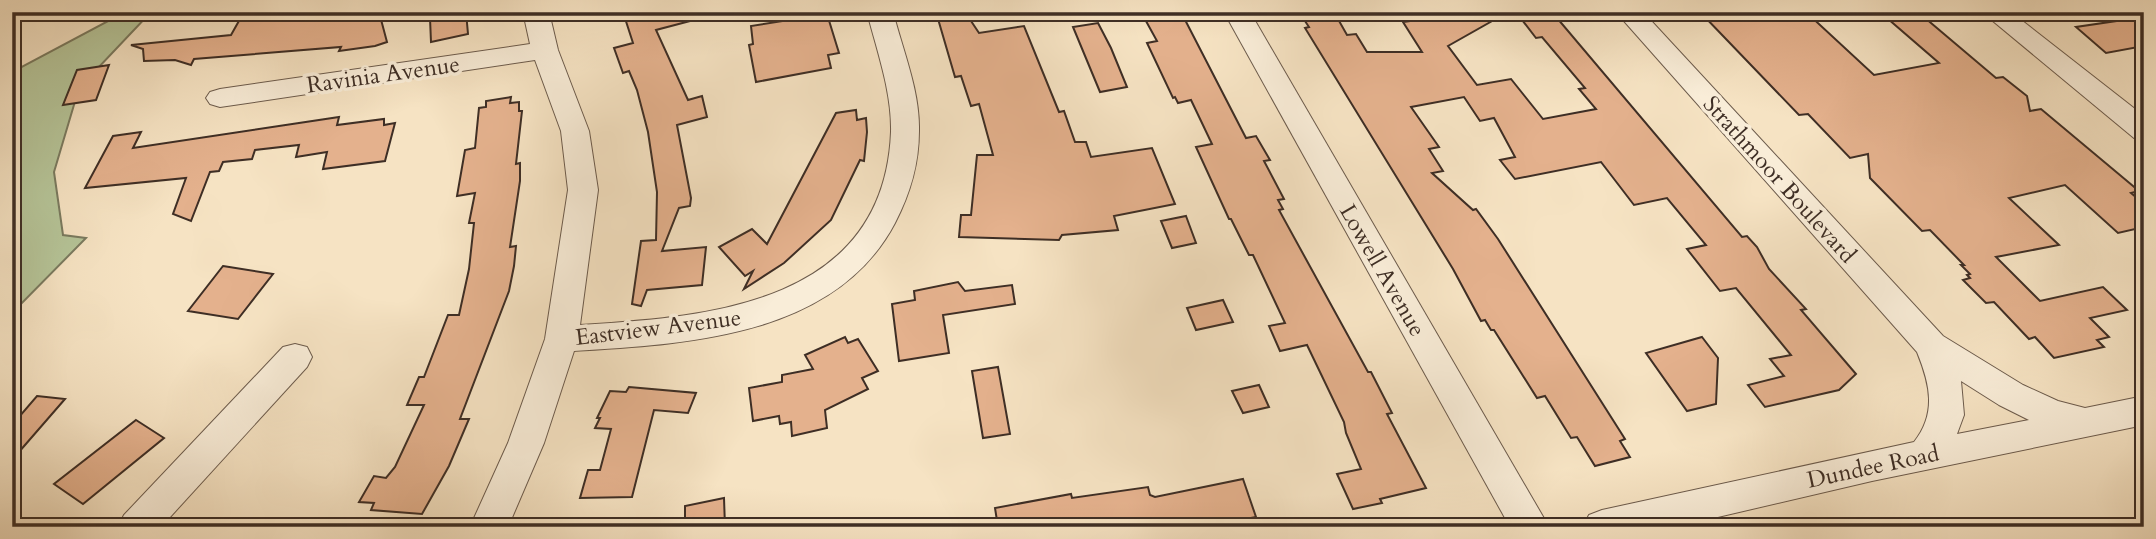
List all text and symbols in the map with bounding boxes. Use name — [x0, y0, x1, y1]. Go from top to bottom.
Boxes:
street label: Ravinia Avenue — [305, 48, 462, 101]
street label: Strathmoor Boulevard — [1696, 89, 1864, 270]
street label: Lowell Avenue — [1332, 199, 1433, 342]
street label: Eastview Avenue — [573, 302, 743, 353]
street label: Dundee Road — [1804, 437, 1943, 496]

